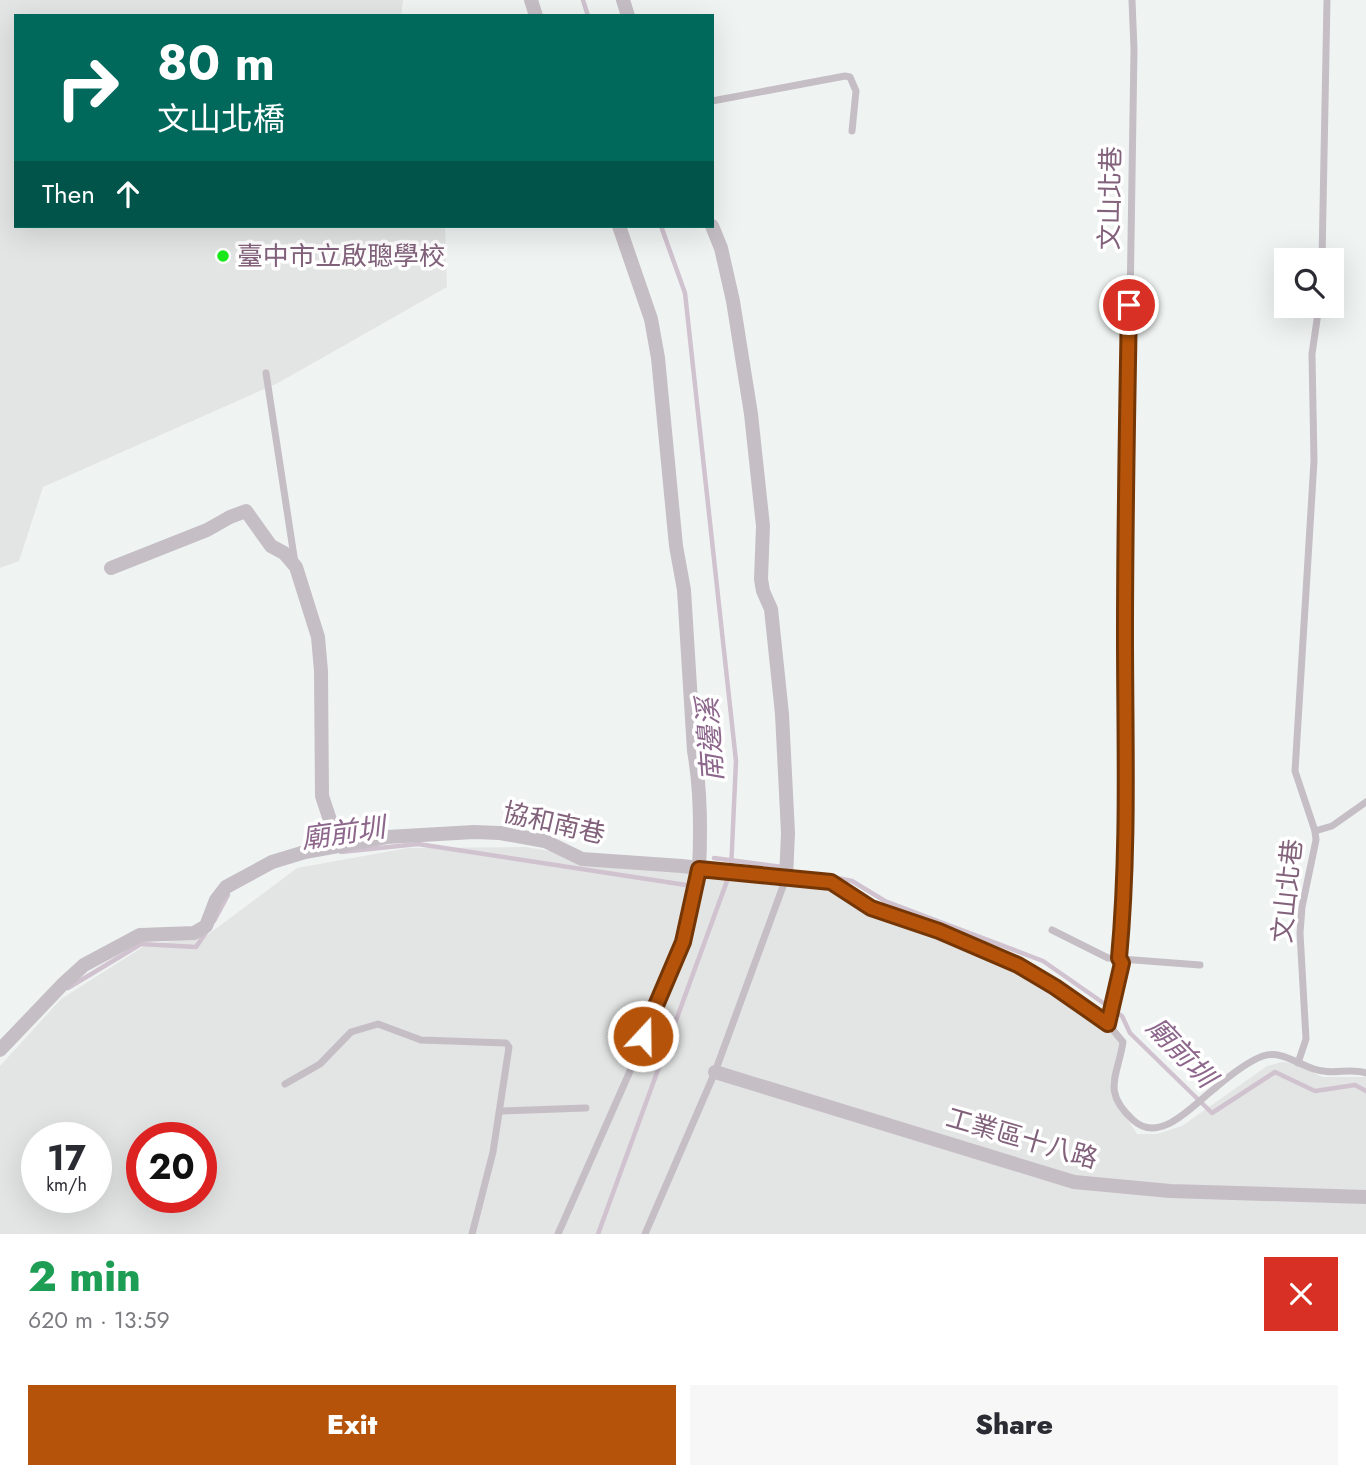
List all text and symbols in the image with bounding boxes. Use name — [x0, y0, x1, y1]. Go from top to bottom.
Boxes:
text: 80 m — [157, 28, 275, 98]
icon: right — [42, 42, 133, 133]
text: 文山北橋 — [157, 96, 285, 142]
street label: 文山北巷 — [1090, 146, 1130, 250]
text: Then — [42, 175, 95, 213]
icon: ahead — [109, 175, 147, 213]
place label: 臺中市立啟聰學校 — [237, 237, 445, 275]
marker: 臺中市立啟聰學校 — [215, 248, 231, 264]
map controls — [1274, 248, 1344, 318]
button: search — [1274, 248, 1344, 318]
pin — [1099, 275, 1159, 335]
icon: arrive — [1110, 286, 1148, 324]
water label: 南邊溪 — [686, 693, 733, 783]
street label: 協和南巷 — [499, 793, 609, 853]
water label: 廟前圳 — [299, 806, 391, 859]
street label: 文山北巷 — [1263, 837, 1311, 945]
position arrow — [606, 999, 680, 1073]
water label: 廟前圳 — [1137, 1008, 1228, 1099]
street label: 工業區十八路 — [942, 1098, 1102, 1178]
speed limit sign: 20 — [126, 1122, 217, 1213]
text: 17 — [47, 1133, 86, 1183]
text: km/h — [46, 1172, 87, 1198]
text: 2 min — [28, 1246, 141, 1307]
button: close — [1264, 1257, 1338, 1331]
text: 620 m · 13:59 — [28, 1303, 170, 1337]
button: Exit — [28, 1385, 676, 1465]
button: Share — [690, 1385, 1338, 1465]

